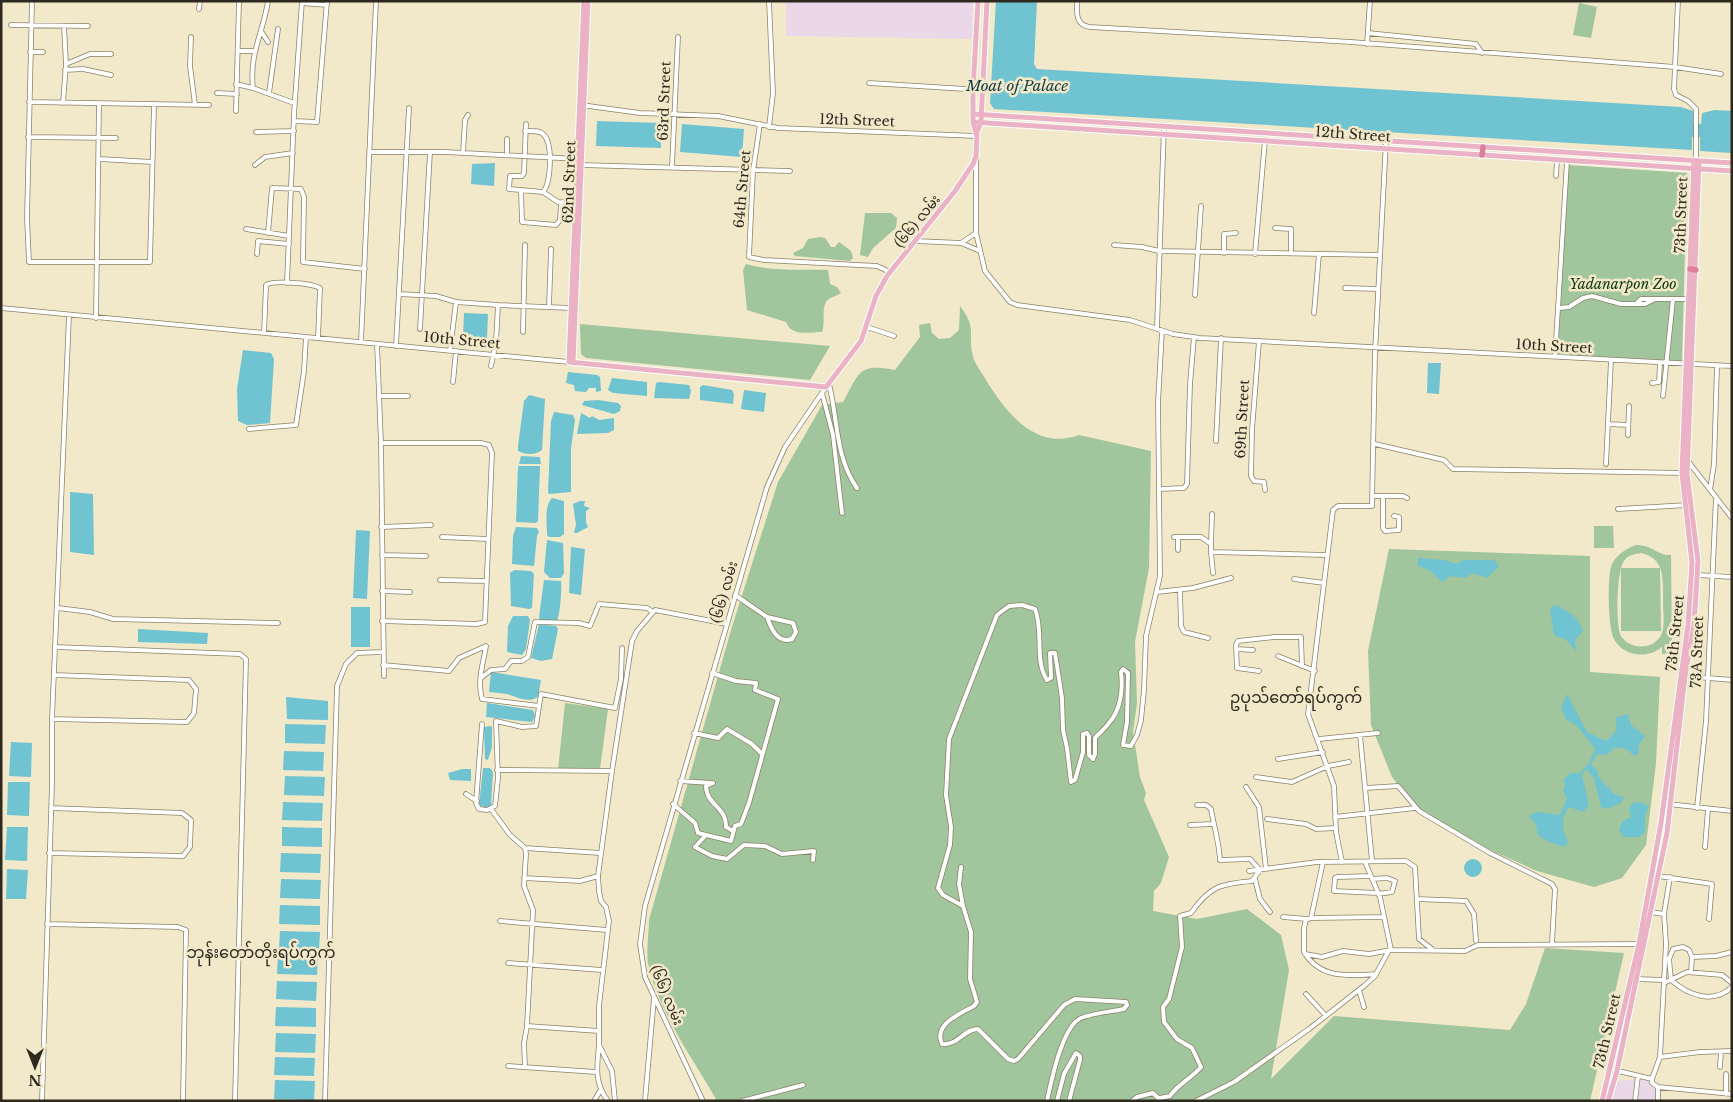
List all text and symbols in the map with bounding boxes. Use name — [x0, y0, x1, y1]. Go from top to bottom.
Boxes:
street label: 63rd Street — [654, 60, 674, 141]
water label: Moat of Palace — [965, 76, 1068, 95]
street label: 12th Street — [819, 110, 896, 130]
street label: 12th Street — [1315, 122, 1392, 146]
street label: 62nd Street — [559, 140, 579, 224]
street label: 64th Street — [730, 149, 754, 229]
street label: 73th Street — [1671, 176, 1691, 254]
street label: (၆၆) လမ်း — [889, 190, 944, 251]
park label: Yadanarpon Zoo — [1569, 275, 1677, 293]
street label: 10th Street — [423, 328, 502, 352]
street label: 10th Street — [1515, 335, 1594, 357]
street label: 69th Street — [1231, 378, 1253, 459]
street label: (၆၆) လမ်း — [706, 559, 741, 625]
street label: 73th Street — [1662, 593, 1688, 672]
street label: 73A Street — [1687, 615, 1707, 688]
district label: ဥပုသ်တော်ရပ်ကွက် — [1230, 686, 1362, 712]
district label: ဘုန်းတော်တိုးရပ်ကွက် — [186, 941, 336, 967]
street label: (၆၆) လမ်း — [646, 962, 689, 1028]
street label: 73th Street — [1590, 991, 1625, 1070]
north arrow — [10, 1042, 60, 1092]
text: N — [28, 1071, 42, 1089]

